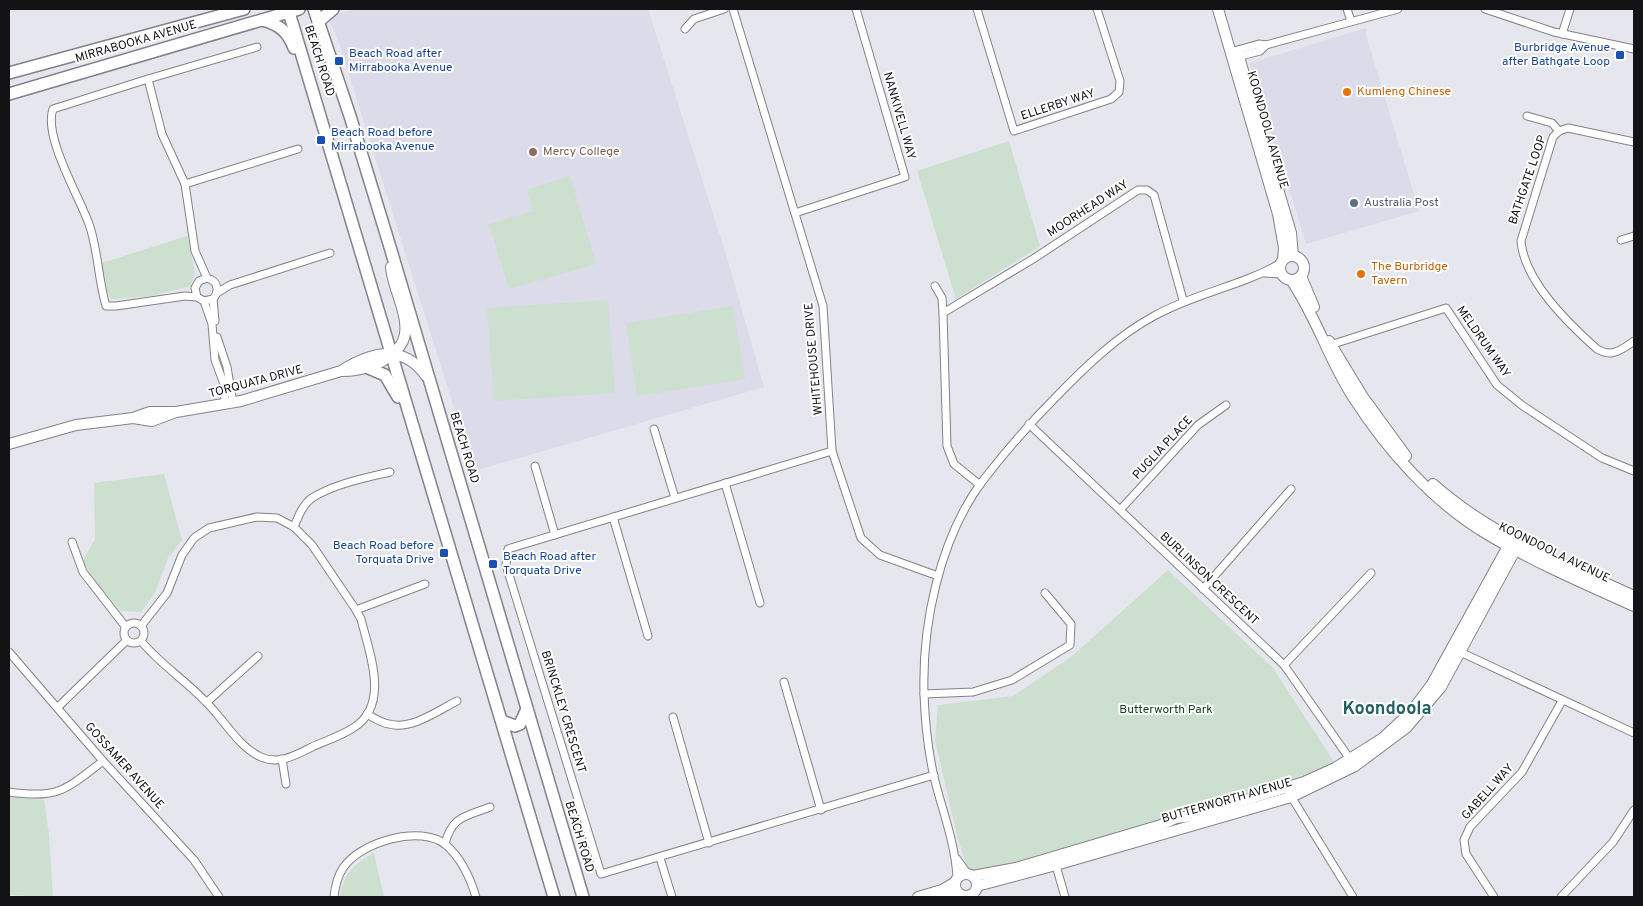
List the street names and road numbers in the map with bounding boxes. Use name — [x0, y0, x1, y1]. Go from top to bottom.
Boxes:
street label: MIRRABOOKA AVENUE — [74, 17, 198, 67]
street label: BEACH ROAD — [300, 23, 338, 99]
street label: KOONDOOLA AVENUE — [1243, 69, 1291, 191]
street label: NANKIVELL WAY — [879, 70, 919, 162]
street label: ELLERBY WAY — [1019, 85, 1097, 124]
street label: BATHGATE LOOP — [1505, 133, 1551, 227]
street label: MOORHEAD WAY — [1044, 177, 1132, 241]
street label: WHITEHOUSE DRIVE — [801, 302, 827, 416]
street label: MELDRUM WAY — [1452, 303, 1514, 381]
street label: TORQUATA DRIVE — [207, 362, 305, 402]
street label: BEACH ROAD — [446, 410, 482, 486]
street label: PUGLIA PLACE — [1129, 413, 1197, 483]
street label: KOONDOOLA AVENUE — [1496, 519, 1612, 587]
street label: BURLINSON CRESCENT — [1156, 529, 1262, 629]
street label: BRINCKLEY CRESCENT — [537, 649, 589, 775]
street label: GOSSAMER AVENUE — [81, 719, 167, 813]
street label: GABELL WAY — [1458, 760, 1518, 824]
street label: BUTTERWORTH AVENUE — [1160, 775, 1294, 827]
street label: BEACH ROAD — [561, 799, 597, 875]

